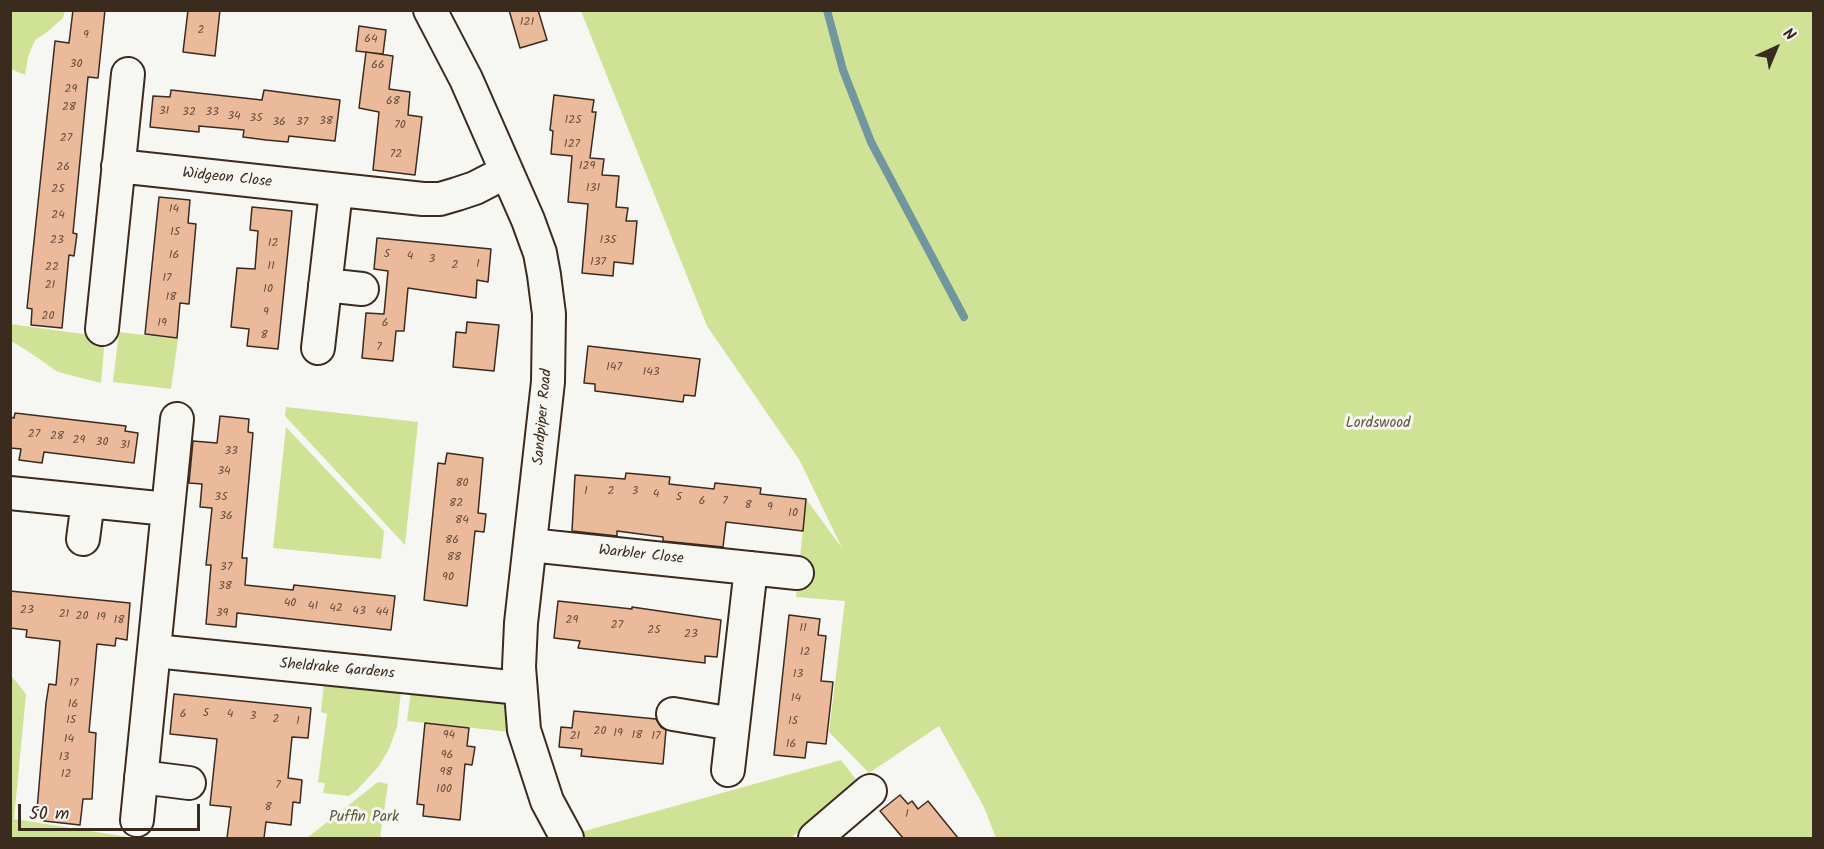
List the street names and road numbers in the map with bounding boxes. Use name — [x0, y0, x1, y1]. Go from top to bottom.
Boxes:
street label: Widgeon Close — [181, 165, 273, 193]
street label: Sandpiper Road — [531, 368, 557, 466]
street label: Warbler Close — [597, 543, 685, 569]
street label: Sheldrake Gardens — [279, 656, 395, 684]

